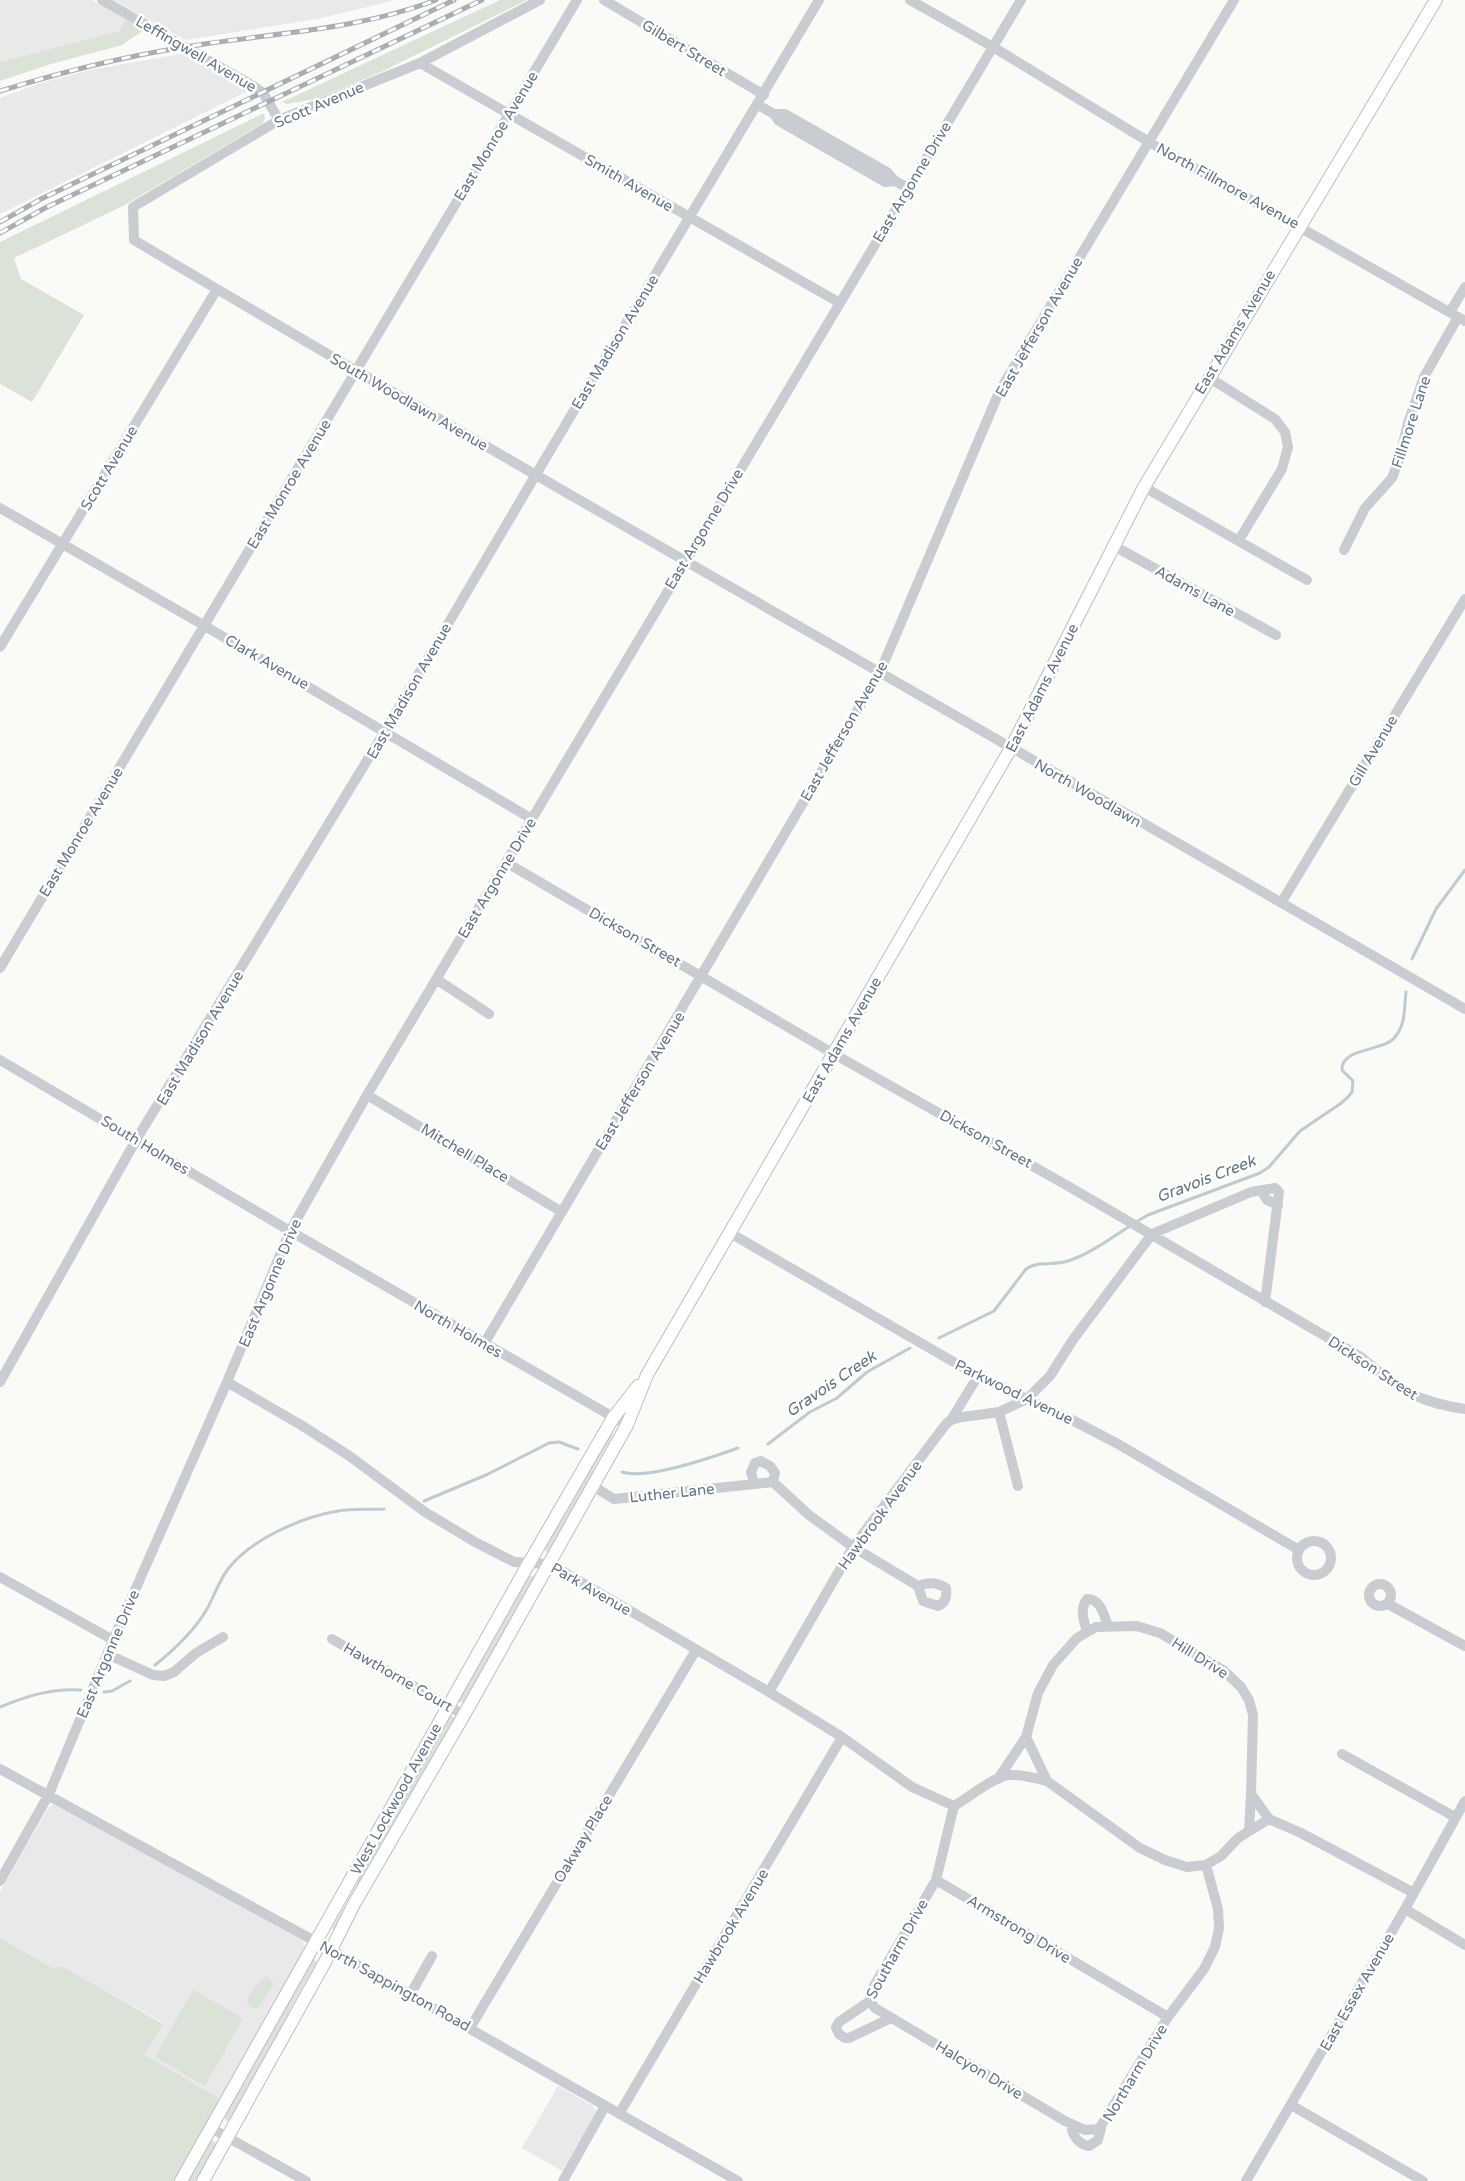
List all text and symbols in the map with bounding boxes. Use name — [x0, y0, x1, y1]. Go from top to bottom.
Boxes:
street label: Leffingwell Avenue — [132, 12, 260, 96]
street label: Gilbert Street — [639, 16, 730, 80]
street label: East Monroe Avenue — [450, 68, 542, 204]
street label: Scott Avenue — [272, 78, 366, 132]
street label: East Argonne Drive — [869, 118, 955, 246]
street label: North Fillmore Avenue — [1154, 139, 1302, 233]
street label: Smith Avenue — [582, 150, 676, 216]
street label: East Jefferson Avenue — [992, 254, 1086, 400]
street label: East Adams Avenue — [1191, 266, 1279, 398]
street label: East Madison Avenue — [568, 271, 662, 413]
street label: South Woodlawn Avenue — [327, 349, 491, 455]
street label: Fillmore Lane — [1388, 374, 1434, 470]
street label: East Monroe Avenue — [243, 416, 335, 552]
street label: Scott Avenue — [77, 423, 141, 513]
street label: East Argonne Drive — [661, 465, 747, 593]
street label: Adams Lane — [1152, 562, 1238, 620]
street label: East Madison Avenue — [363, 620, 455, 762]
street label: East Adams Avenue — [1002, 621, 1082, 755]
street label: Clark Avenue — [222, 631, 312, 693]
street label: East Jefferson Avenue — [797, 658, 891, 804]
street label: Gill Avenue — [1345, 712, 1401, 790]
street label: North Woodlawn — [1031, 755, 1145, 831]
street label: East Monroe Avenue — [35, 764, 127, 900]
street label: East Argonne Drive — [454, 814, 540, 942]
street label: Dickson Street — [586, 903, 684, 971]
street label: East Madison Avenue — [153, 967, 247, 1109]
street label: East Adams Avenue — [799, 974, 885, 1106]
street label: East Jefferson Avenue — [591, 1008, 689, 1154]
street label: Dickson Street — [937, 1106, 1036, 1172]
street label: South Holmes — [98, 1112, 192, 1178]
street label: Mitchell Place — [418, 1120, 512, 1186]
water label: Gravois Creek — [1154, 1150, 1260, 1207]
street label: East Argonne Drive — [235, 1216, 305, 1350]
street label: North Holmes — [411, 1296, 505, 1362]
street label: Dickson Street — [1325, 1332, 1421, 1404]
water label: Gravois Creek — [782, 1346, 881, 1422]
street label: Parkwood Avenue — [952, 1356, 1076, 1428]
street label: Hawbrook Avenue — [834, 1457, 926, 1573]
street label: Luther Lane — [629, 1480, 715, 1506]
street label: Park Avenue — [548, 1559, 634, 1619]
street label: East Argonne Drive — [73, 1587, 143, 1721]
street label: Hill Drive — [1168, 1634, 1232, 1682]
street label: Hawthorne Court — [340, 1638, 456, 1716]
street label: West Lockwood Avenue — [347, 1720, 445, 1878]
street label: Oakway Place — [550, 1792, 616, 1886]
street label: Hawbrook Avenue — [690, 1865, 772, 1987]
street label: Armstrong Drive — [964, 1891, 1074, 1967]
street label: Southarm Drive — [862, 1896, 932, 2002]
street label: East Essex Avenue — [1316, 1930, 1398, 2054]
street label: North Sappington Road — [316, 1937, 474, 2035]
street label: Northarm Drive — [1099, 2021, 1171, 2125]
street label: Halcyon Drive — [932, 2037, 1026, 2103]

